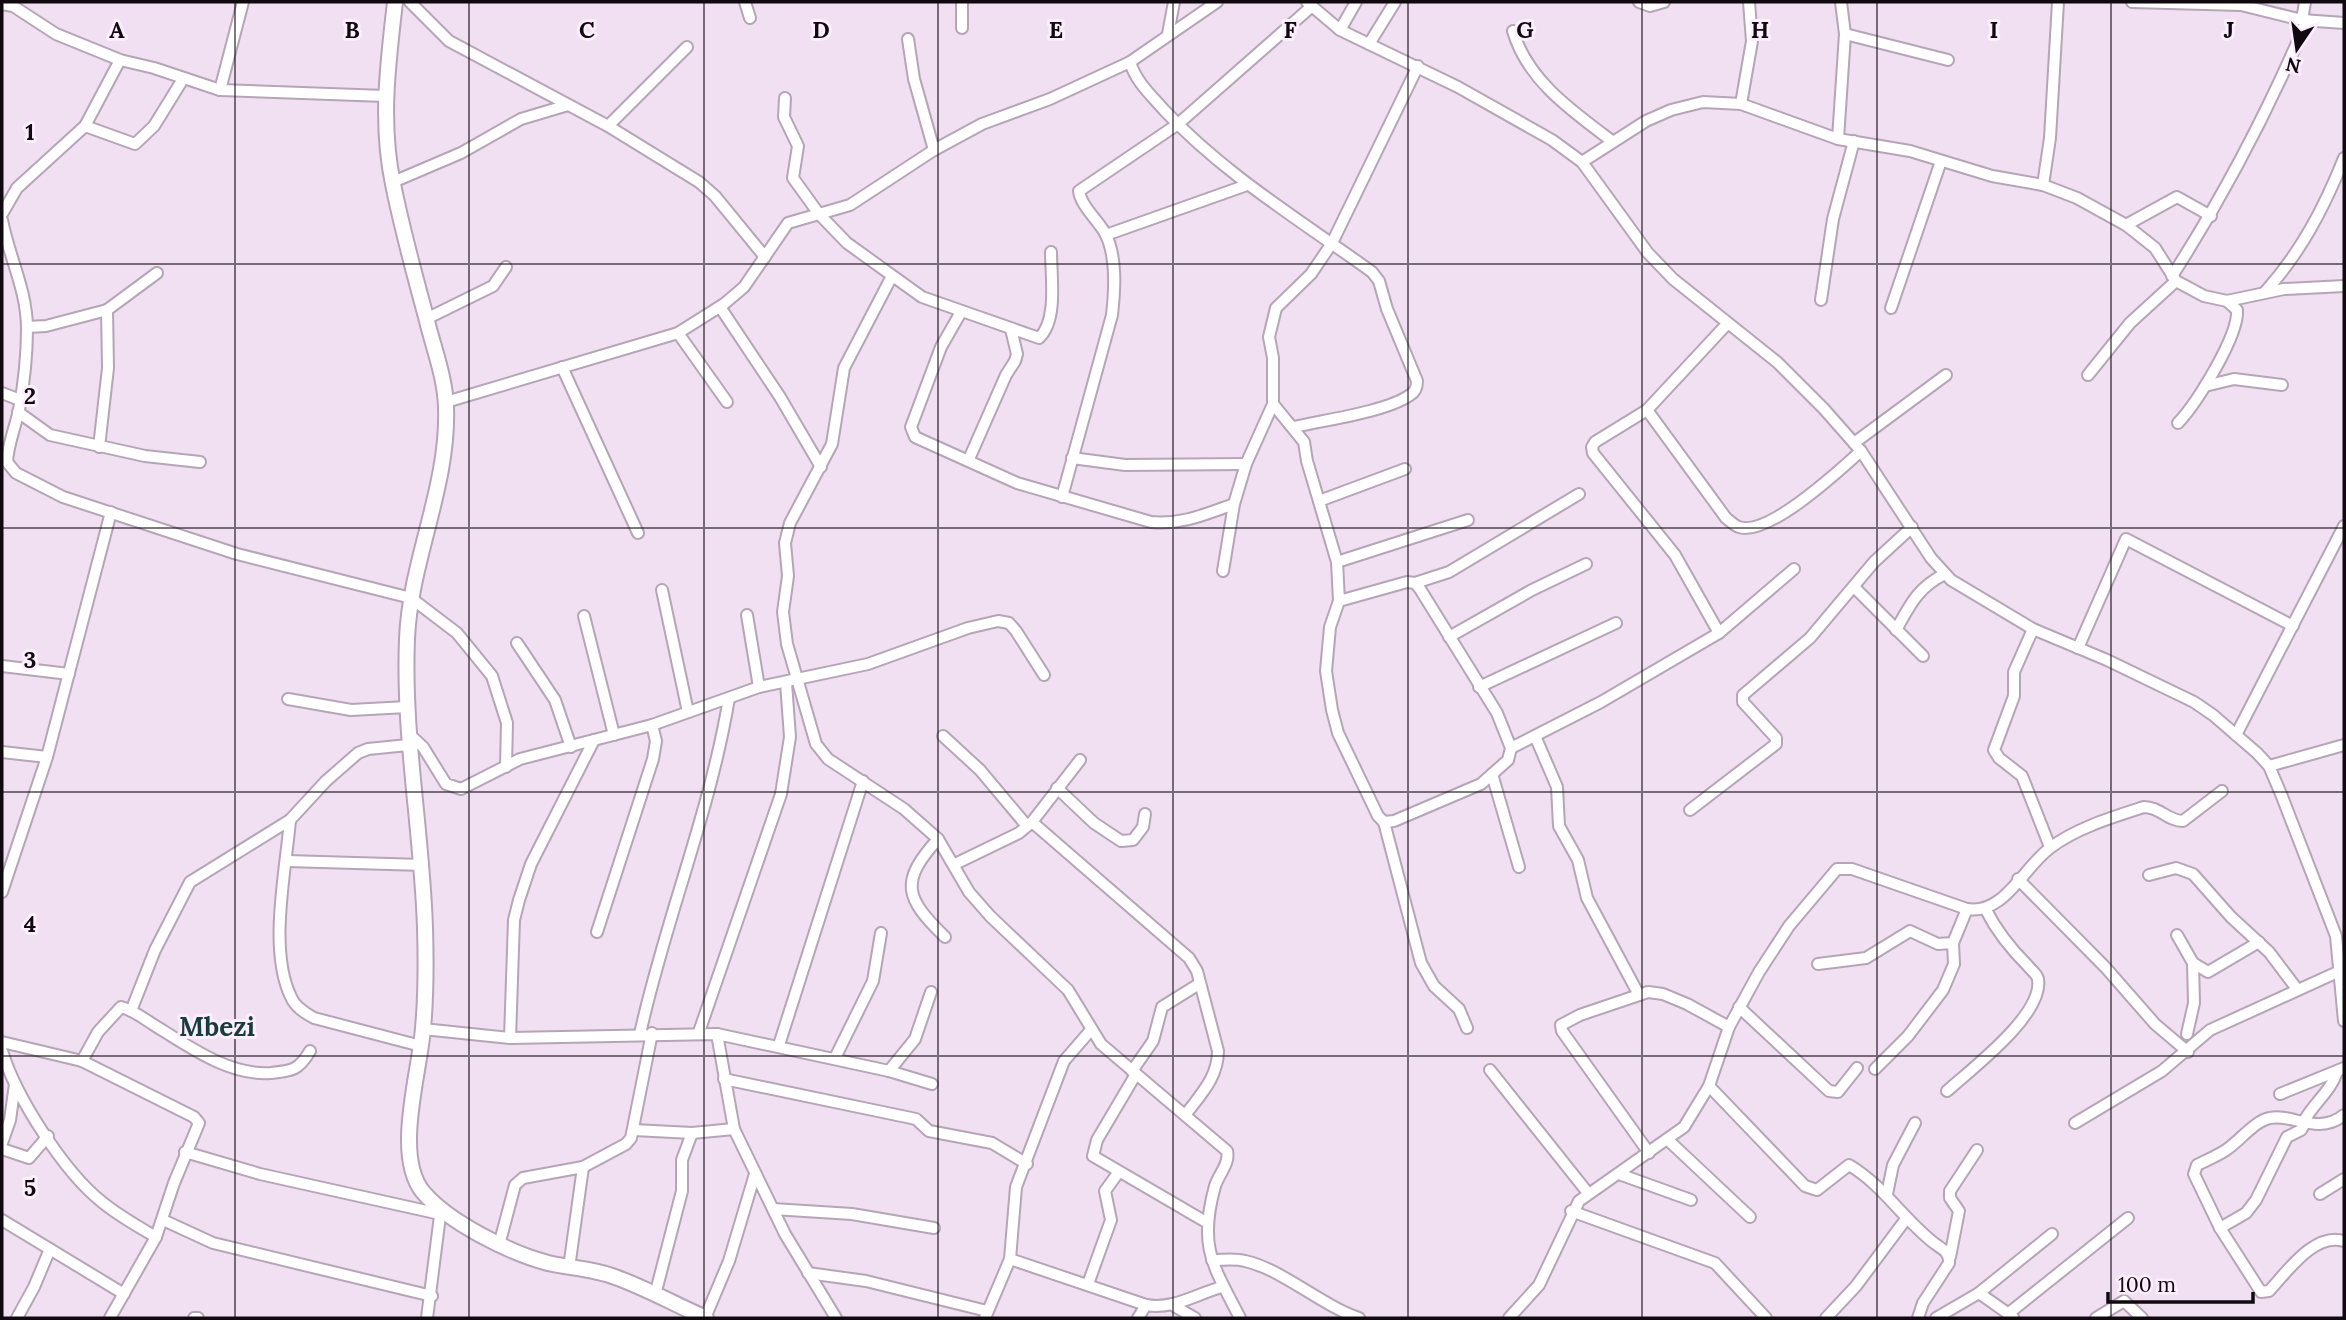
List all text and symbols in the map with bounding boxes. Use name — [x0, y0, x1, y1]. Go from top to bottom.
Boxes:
north arrow — [2262, 14, 2332, 84]
text: A — [109, 15, 125, 44]
text: B — [344, 15, 360, 44]
text: C — [579, 15, 595, 44]
text: D — [812, 15, 830, 44]
text: E — [1049, 15, 1063, 44]
text: F — [1283, 15, 1297, 44]
text: G — [1516, 15, 1534, 44]
text: H — [1751, 15, 1769, 44]
text: I — [1990, 15, 1998, 44]
text: J — [2224, 15, 2234, 44]
text: N — [2283, 52, 2303, 79]
text: 1 — [25, 117, 35, 146]
text: 2 — [24, 381, 36, 410]
text: 3 — [24, 645, 36, 674]
text: 4 — [24, 909, 36, 938]
district label: Mbezi — [179, 1010, 255, 1043]
text: 5 — [24, 1173, 36, 1202]
scale bar — [2108, 1260, 2253, 1304]
text: 100 m — [2118, 1271, 2176, 1298]

